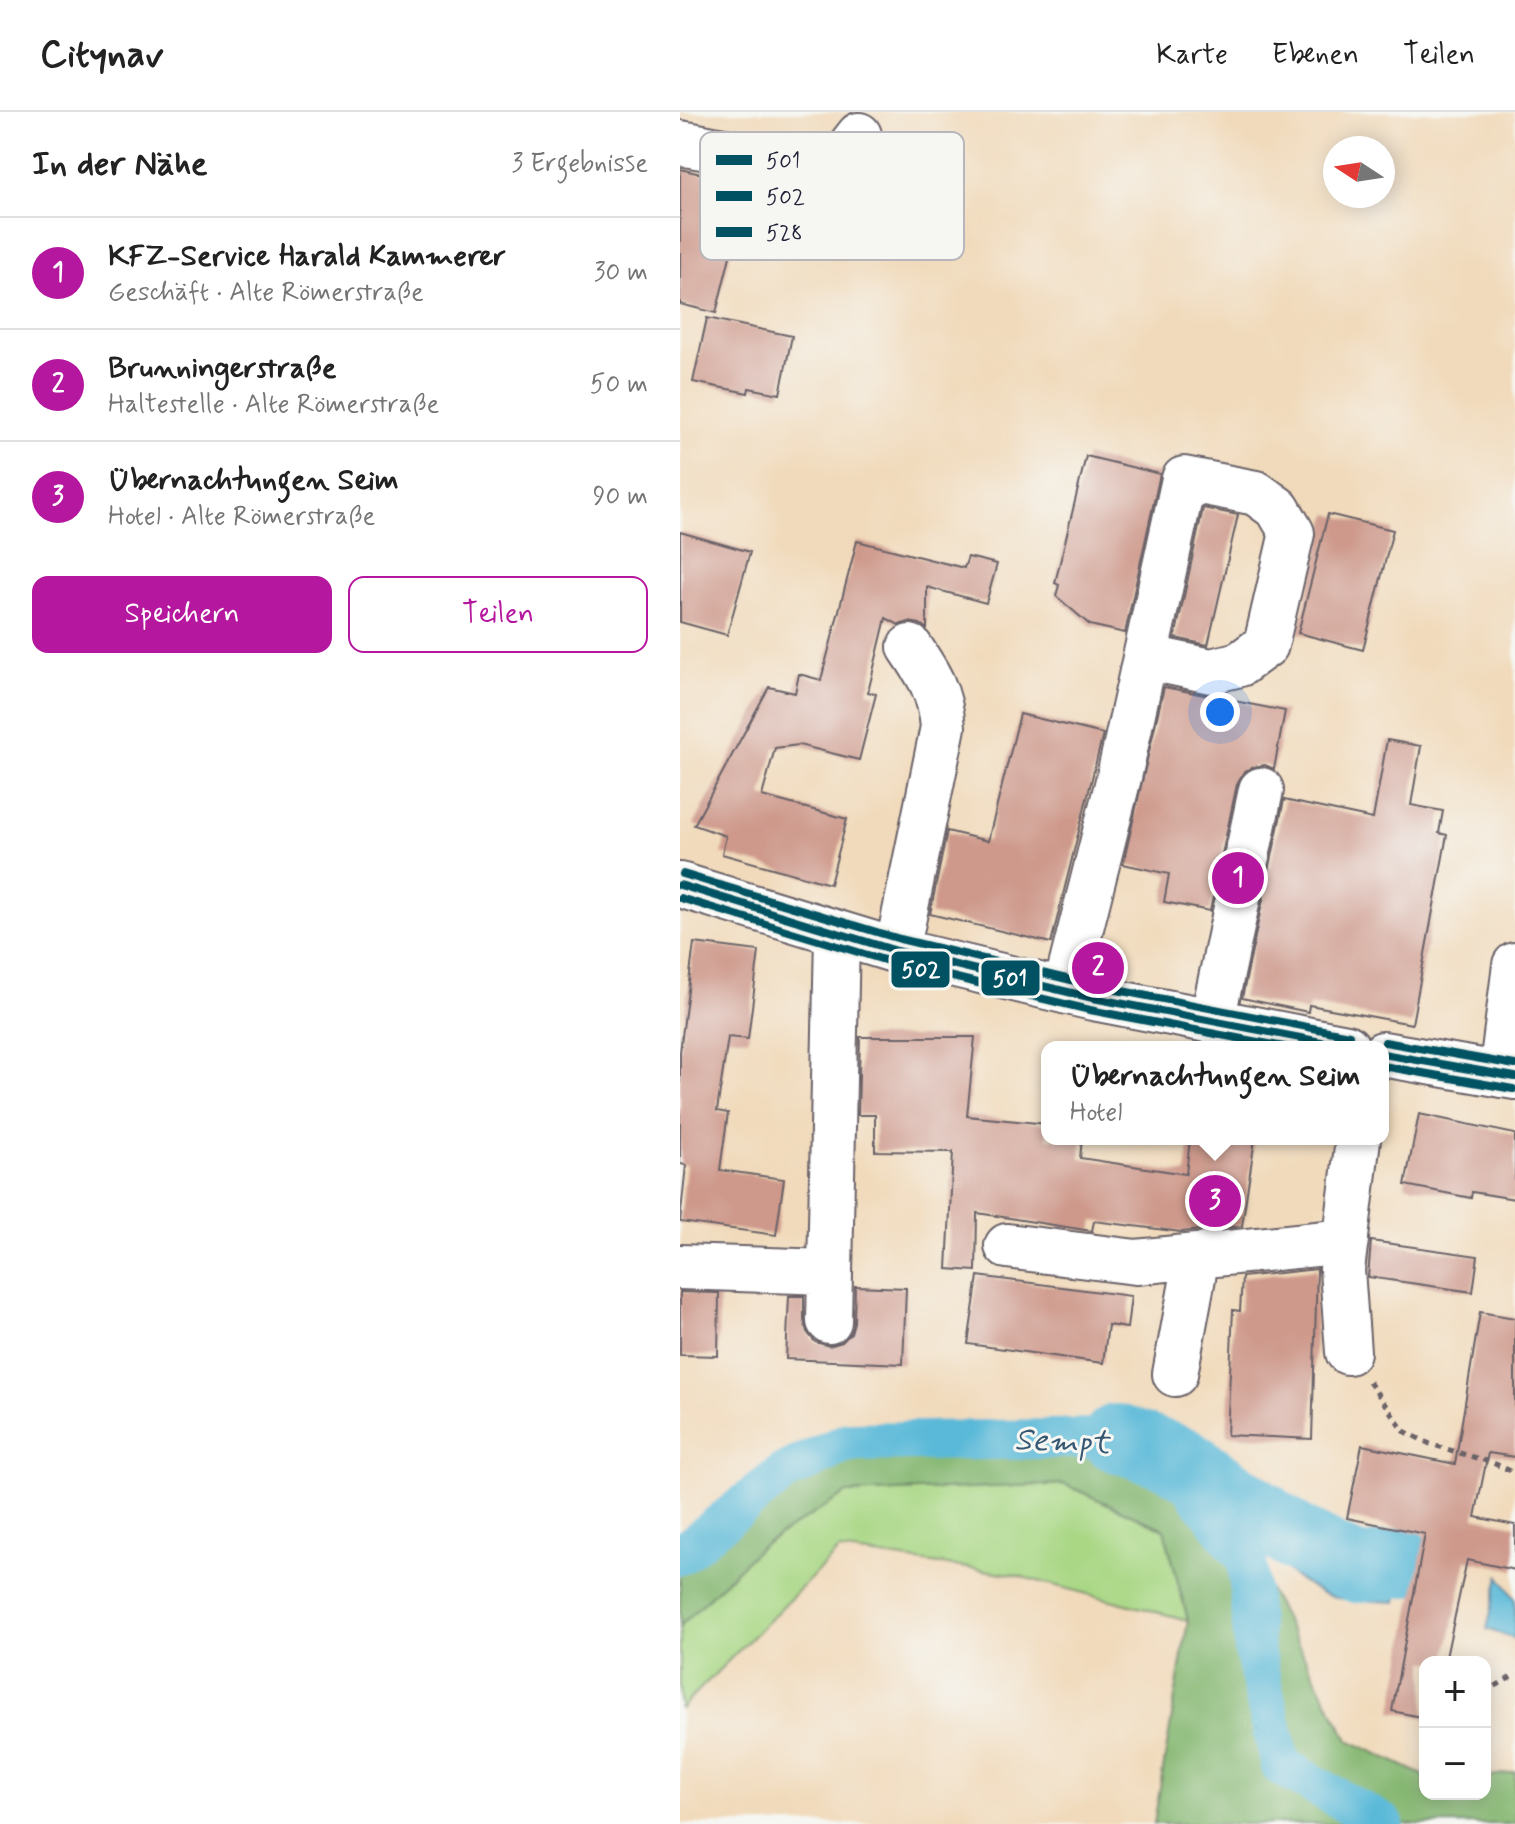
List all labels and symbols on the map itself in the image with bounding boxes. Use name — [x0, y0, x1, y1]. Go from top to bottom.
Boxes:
legend — [700, 132, 964, 260]
north arrow — [1323, 136, 1395, 208]
text: 501 — [766, 148, 800, 176]
text: 502 — [766, 184, 805, 212]
text: 528 — [766, 220, 803, 248]
your location — [1200, 692, 1240, 732]
pin: 1 — [1212, 848, 1264, 908]
pin: 2 — [1072, 938, 1124, 998]
line badge: 502 — [890, 950, 951, 989]
text: 502 — [902, 957, 940, 985]
line badge: 501 — [980, 959, 1041, 997]
text: 501 — [993, 966, 1027, 994]
pin: 3 — [1189, 1171, 1241, 1231]
water label: Sempt — [1014, 1419, 1113, 1465]

